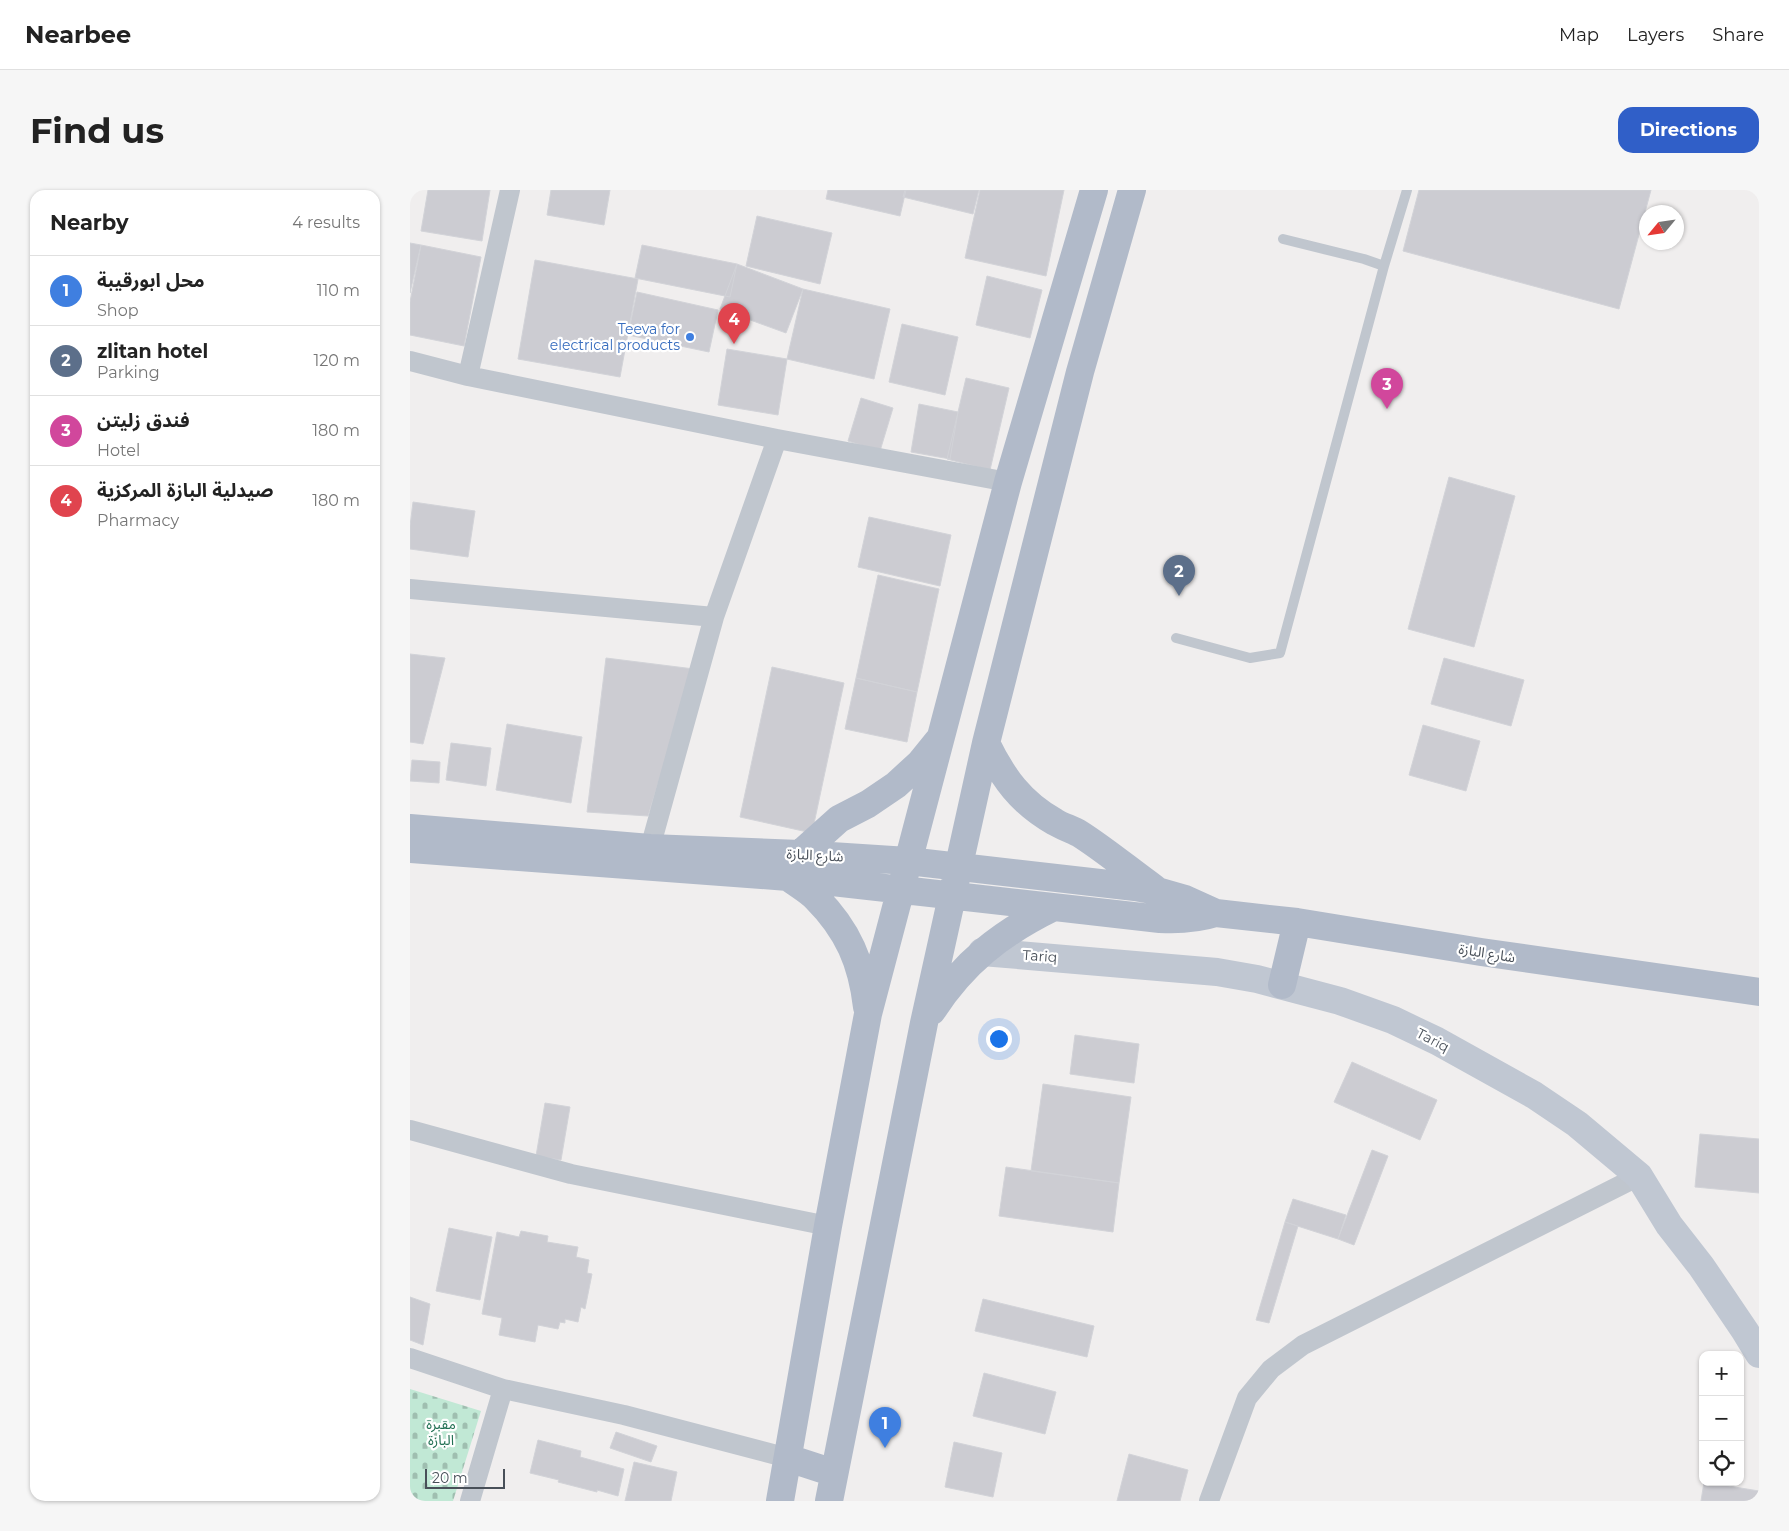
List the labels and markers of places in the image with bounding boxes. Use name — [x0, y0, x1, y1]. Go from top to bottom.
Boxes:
pin: 4 — [718, 303, 750, 344]
place label: Teeva for electrical products — [550, 320, 680, 354]
marker: Teeva for electrical products — [684, 331, 696, 343]
pin: 3 — [1371, 368, 1403, 409]
pin: 2 — [1163, 555, 1195, 596]
pin: 1 — [869, 1407, 901, 1448]

